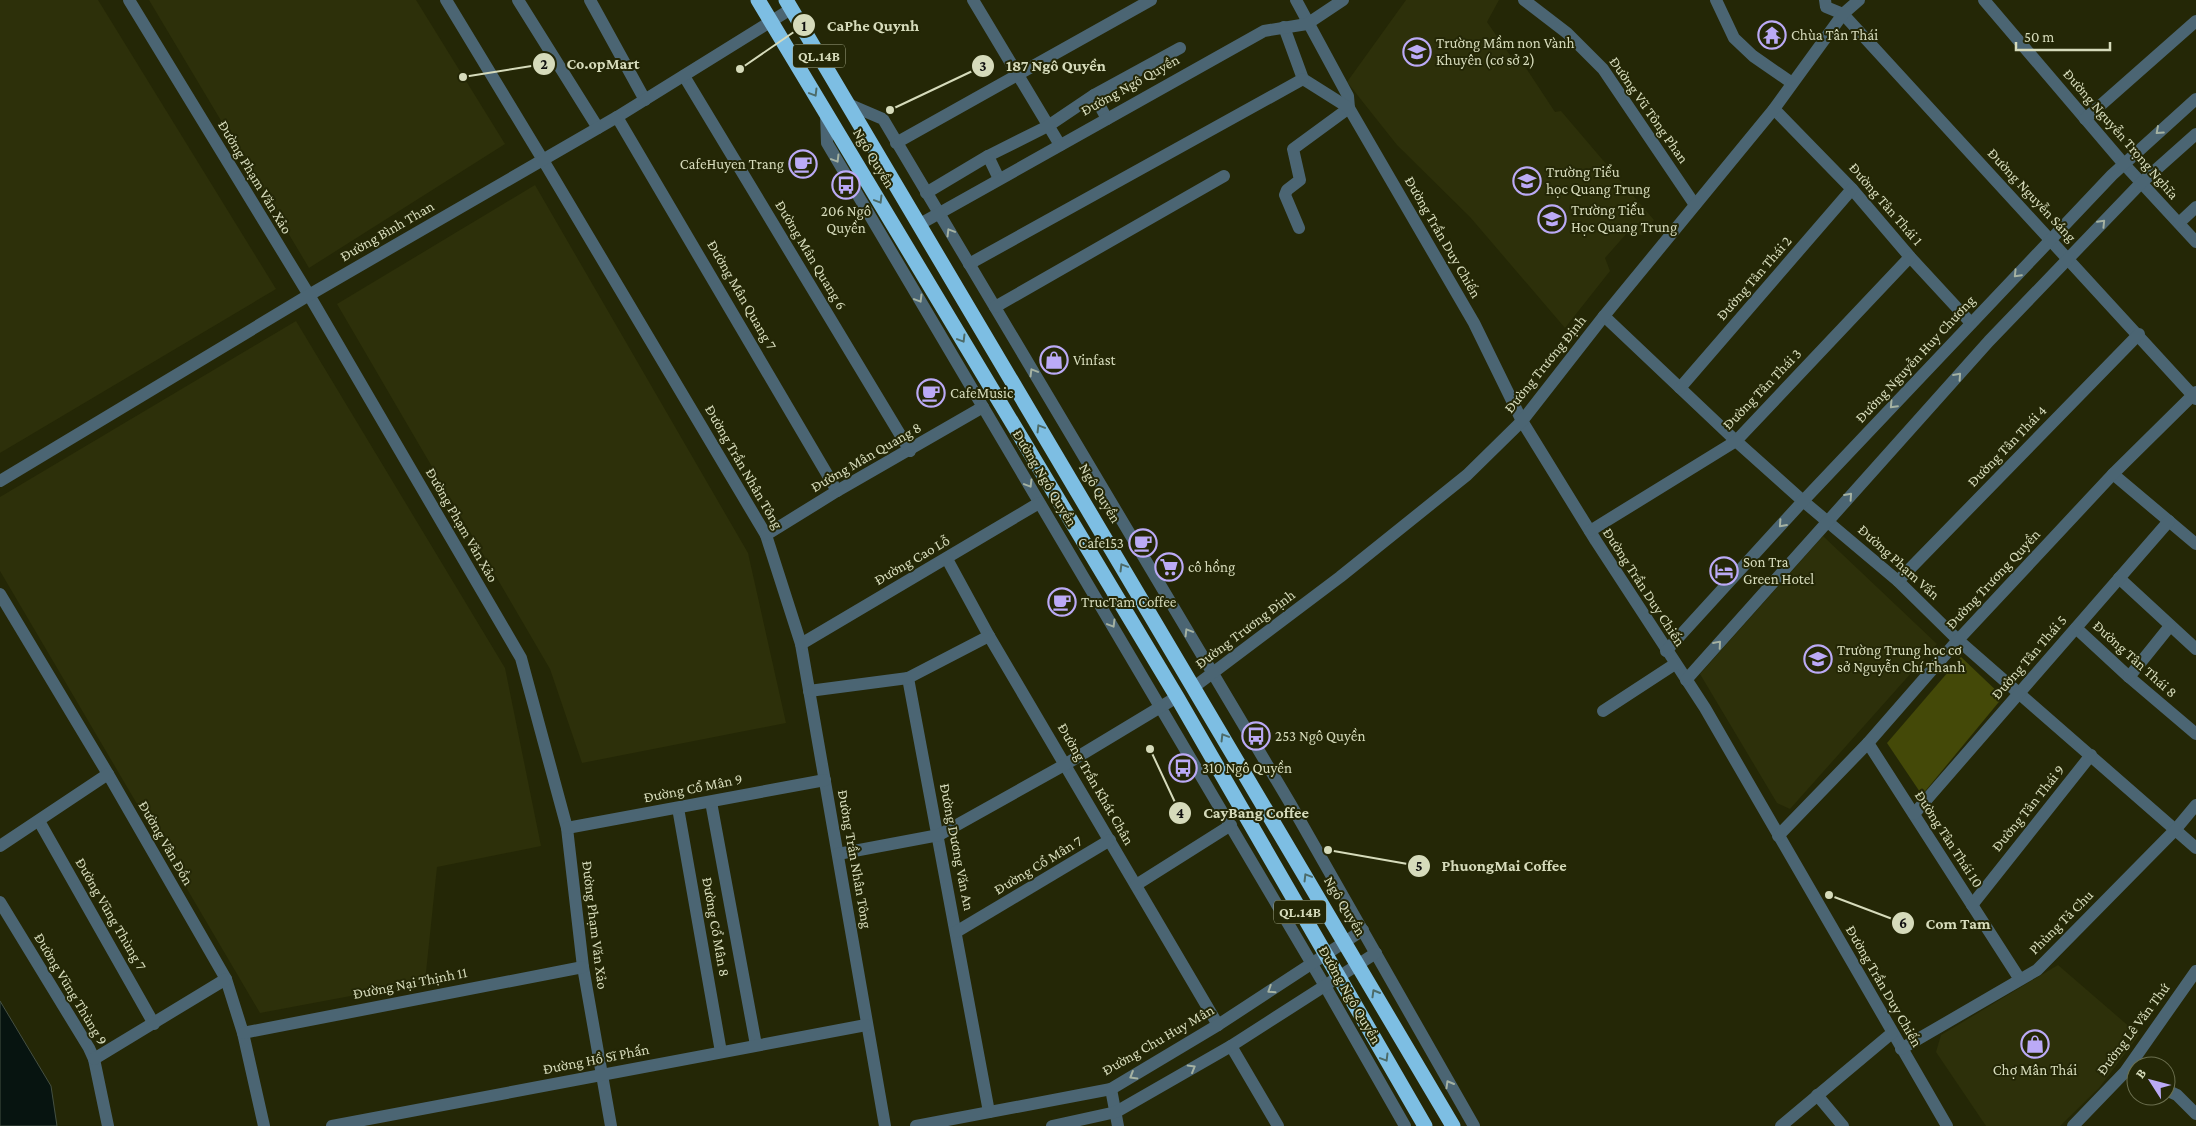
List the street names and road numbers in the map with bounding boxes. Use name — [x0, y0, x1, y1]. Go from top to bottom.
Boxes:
road number: QL.14B — [793, 44, 845, 68]
street label: Đường Ngô Quyền — [1077, 50, 1183, 120]
street label: Đường Vũ Tông Phan — [1605, 54, 1692, 167]
street label: Đường Nguyễn Trọng Nghĩa — [2059, 66, 2182, 203]
street label: Đường Phạm Văn Xảo — [214, 117, 295, 237]
street label: Ngô Quyền — [849, 125, 899, 191]
street label: Đường Nguyễn Sáng — [1984, 145, 2079, 246]
street label: Đường Tân Thái 1 — [1845, 160, 1926, 249]
street label: Đường Trần Duy Chiến — [1401, 173, 1485, 301]
street label: Đường Bình Than — [337, 198, 437, 265]
street label: Đường Mân Quang 6 — [771, 198, 850, 313]
street label: Đường Tân Thái 2 — [1713, 233, 1796, 324]
street label: Đường Mân Quang 7 — [703, 237, 780, 353]
street label: Đường Nguyễn Huy Chương — [1852, 292, 1979, 426]
street label: Đường Trương Định — [1501, 312, 1590, 417]
street label: Đường Tân Thái 3 — [1719, 345, 1805, 433]
street label: Đường Trần Nhân Tông — [701, 402, 787, 532]
street label: Đường Tân Thái 4 — [1964, 402, 2050, 491]
street label: Đường Mân Quang 8 — [808, 419, 925, 496]
street label: Đường Ngô Quyền — [1009, 426, 1081, 530]
street label: Ngô Quyền — [1075, 460, 1125, 526]
street label: Đường Phạm Văn Xảo — [422, 465, 501, 586]
street label: Đường Phạm Vấn — [1854, 521, 1944, 603]
street label: Đường Trần Duy Chiến — [1599, 524, 1689, 650]
street label: Đường Trương Quyền — [1942, 525, 2044, 633]
street label: Đường Cao Lỗ — [871, 532, 953, 589]
street label: Đường Trương Định — [1192, 586, 1299, 672]
street label: Đường Tân Thái 5 — [1988, 612, 2071, 703]
street label: Đường Tân Thái 8 — [2089, 617, 2180, 701]
street label: Đường Trần Khát Chân — [1054, 720, 1138, 848]
street label: Đường Tân Thái 9 — [1988, 762, 2069, 855]
street label: Đường Cổ Mân 9 — [642, 771, 744, 806]
street label: Đường Dương Văn An — [936, 782, 977, 912]
street label: Đường Trần Nhân Tông — [834, 788, 876, 930]
street label: Đường Tân Thái 10 — [1911, 788, 1986, 891]
street label: Đường Vân Đồn — [135, 797, 197, 889]
street label: Đường Cổ Mân 7 — [991, 832, 1085, 898]
street label: Đường Vũng Thùng 7 — [71, 855, 150, 974]
street label: Đường Phạm Văn Xảo — [578, 860, 611, 990]
street label: Ngô Quyền — [1320, 873, 1370, 939]
street label: Đường Cổ Mân 8 — [698, 876, 733, 978]
street label: Phùng Tả Chu — [2026, 887, 2097, 958]
road number: QL.14B — [1274, 900, 1326, 924]
street label: Đường Trần Duy Chiến — [1842, 922, 1926, 1050]
street label: Đường Vũng Thùng 9 — [30, 930, 111, 1048]
street label: Đường Ngô Quyền — [1315, 943, 1385, 1047]
street label: Đường Nại Thịnh 11 — [352, 964, 469, 1003]
street label: Đường Lê Văn Thứ — [2093, 979, 2174, 1078]
street label: Đường Chu Huy Mân — [1099, 1002, 1217, 1079]
street label: Đường Hồ Sĩ Phấn — [541, 1040, 651, 1078]

